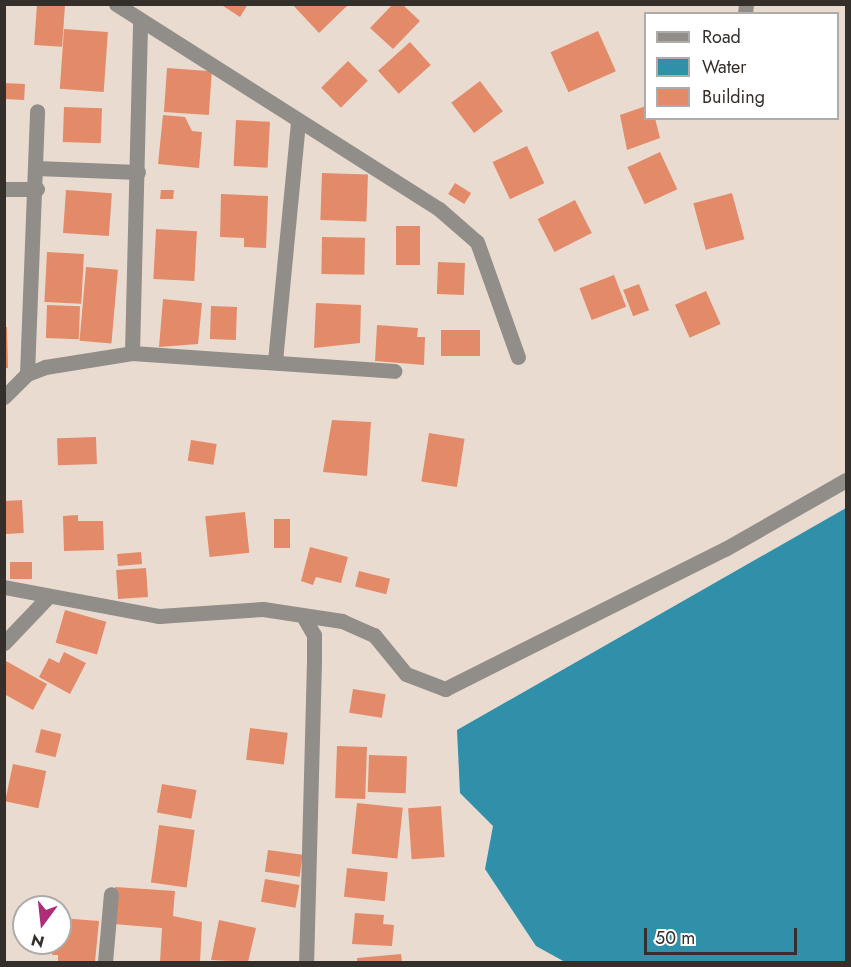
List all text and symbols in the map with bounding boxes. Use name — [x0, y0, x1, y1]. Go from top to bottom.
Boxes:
legend — [644, 12, 839, 120]
text: Road — [702, 24, 741, 50]
text: Water — [702, 54, 746, 80]
text: Building — [702, 84, 765, 110]
north arrow — [12, 895, 72, 955]
scale bar — [647, 916, 800, 954]
text: 50 m — [655, 925, 695, 951]
text: N — [29, 928, 47, 954]

